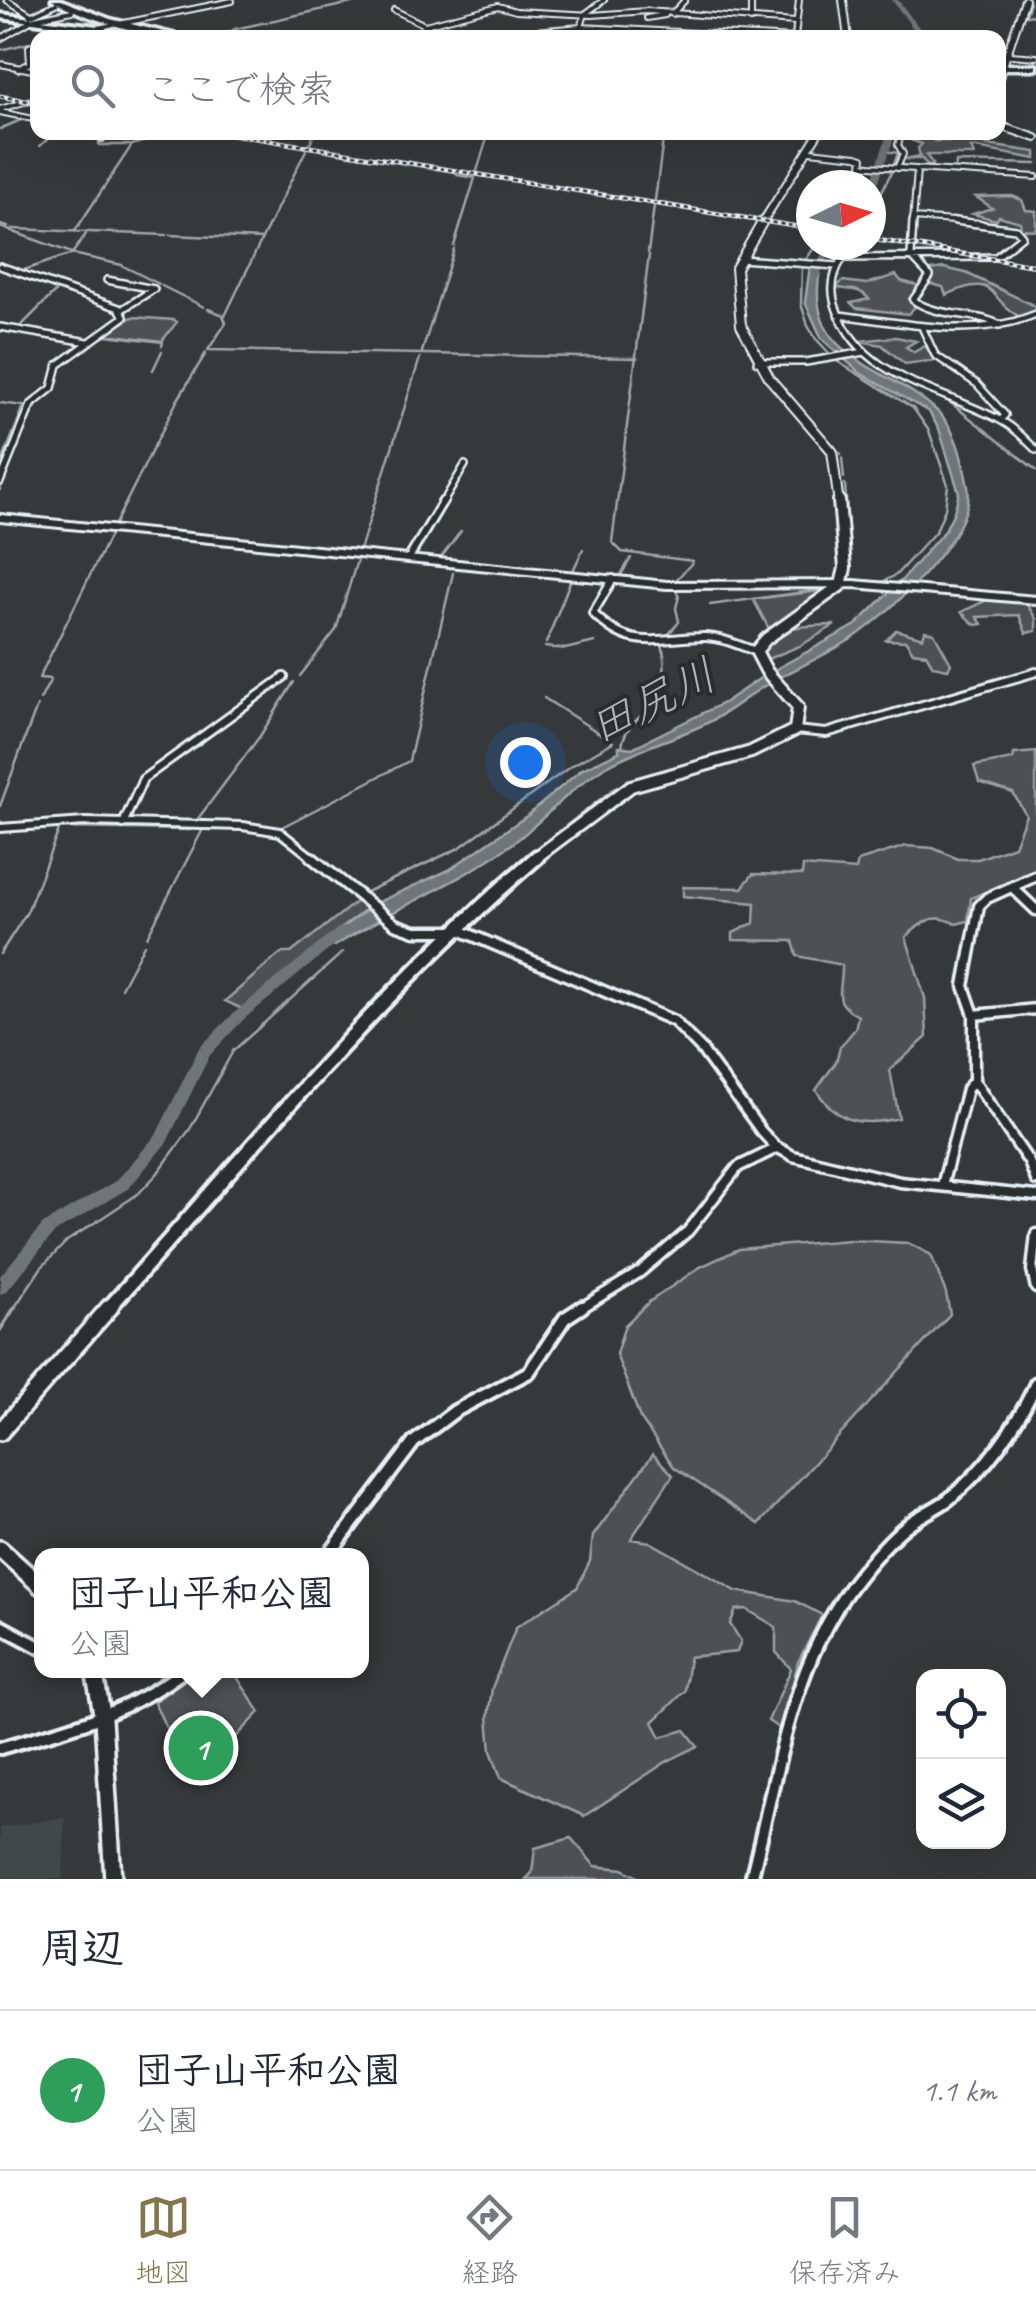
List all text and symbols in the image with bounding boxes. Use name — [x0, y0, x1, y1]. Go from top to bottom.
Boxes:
search box — [30, 30, 1006, 140]
icon: search — [65, 58, 120, 113]
text: ここで検索 — [145, 66, 335, 113]
north arrow — [796, 170, 886, 260]
water label: 田尻川 — [579, 646, 726, 757]
your location — [500, 737, 551, 788]
popup — [34, 1548, 369, 1678]
text: 団子山平和公園 — [68, 1570, 335, 1617]
text: 公園 — [68, 1623, 133, 1664]
map controls — [916, 1669, 1006, 1849]
button: locate — [916, 1669, 1006, 1759]
pin: 1 — [168, 1710, 234, 1786]
button: layers — [916, 1759, 1006, 1849]
text: 周辺 — [40, 1922, 124, 1975]
text: 団子山平和公園 — [135, 2047, 401, 2094]
text: 1 — [65, 2070, 80, 2111]
text: 1.1 km — [922, 2070, 996, 2111]
text: 公園 — [135, 2100, 199, 2141]
tab: 地図 — [135, 2190, 191, 2290]
tab: 経路 — [462, 2190, 518, 2290]
tab: 保存済み — [789, 2190, 901, 2290]

